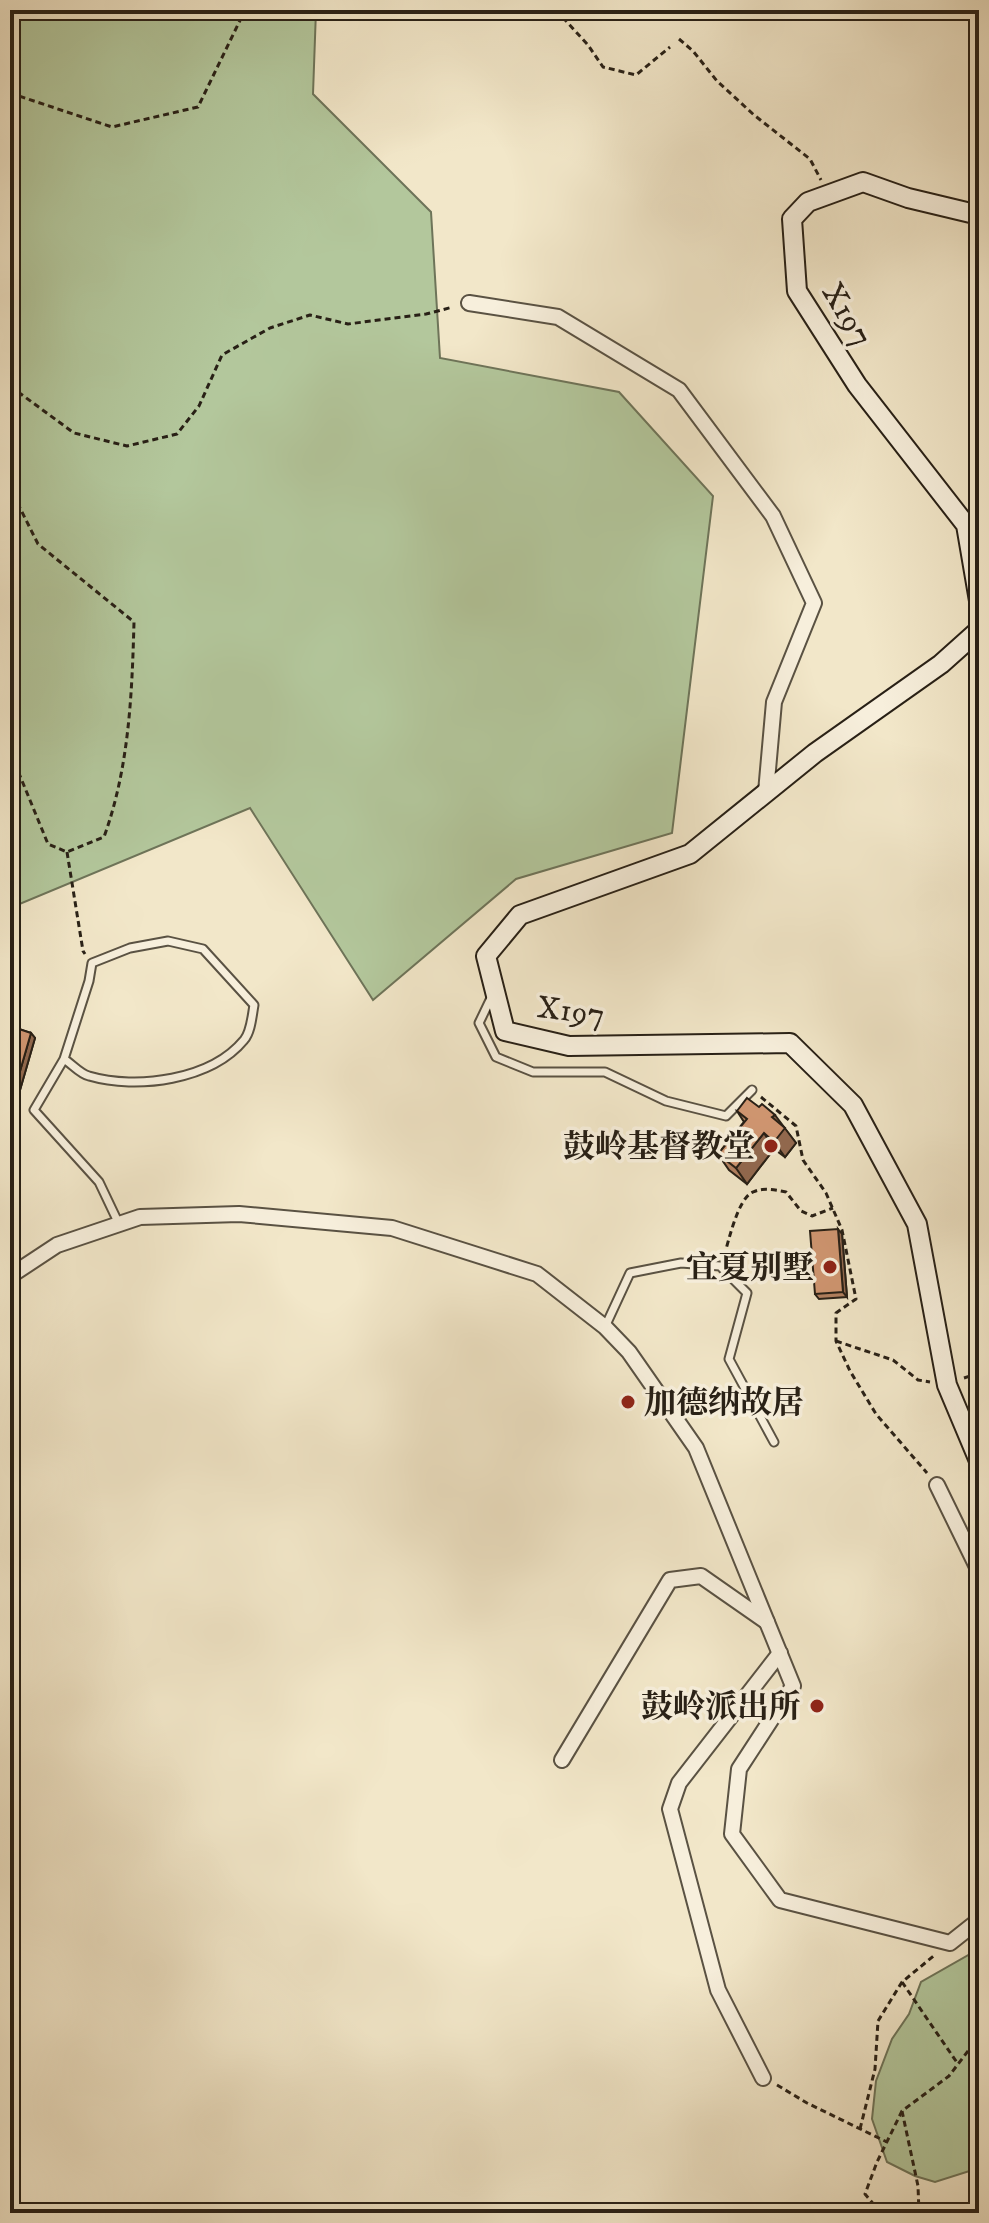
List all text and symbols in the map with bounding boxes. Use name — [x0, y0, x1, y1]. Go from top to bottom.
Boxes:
street label: X197 — [812, 276, 881, 354]
street label: X197 — [535, 988, 607, 1036]
place label: 鼓岭基督教堂 — [563, 1128, 755, 1168]
marker: 鼓岭基督教堂 — [762, 1137, 780, 1155]
place label: 宜夏别墅 — [686, 1249, 814, 1289]
marker: 宜夏别墅 — [821, 1258, 839, 1276]
place label: 加德纳故居 — [644, 1384, 804, 1424]
marker: 加德纳故居 — [619, 1393, 637, 1411]
place label: 鼓岭派出所 — [641, 1688, 801, 1728]
marker: 鼓岭派出所 — [808, 1697, 826, 1715]

